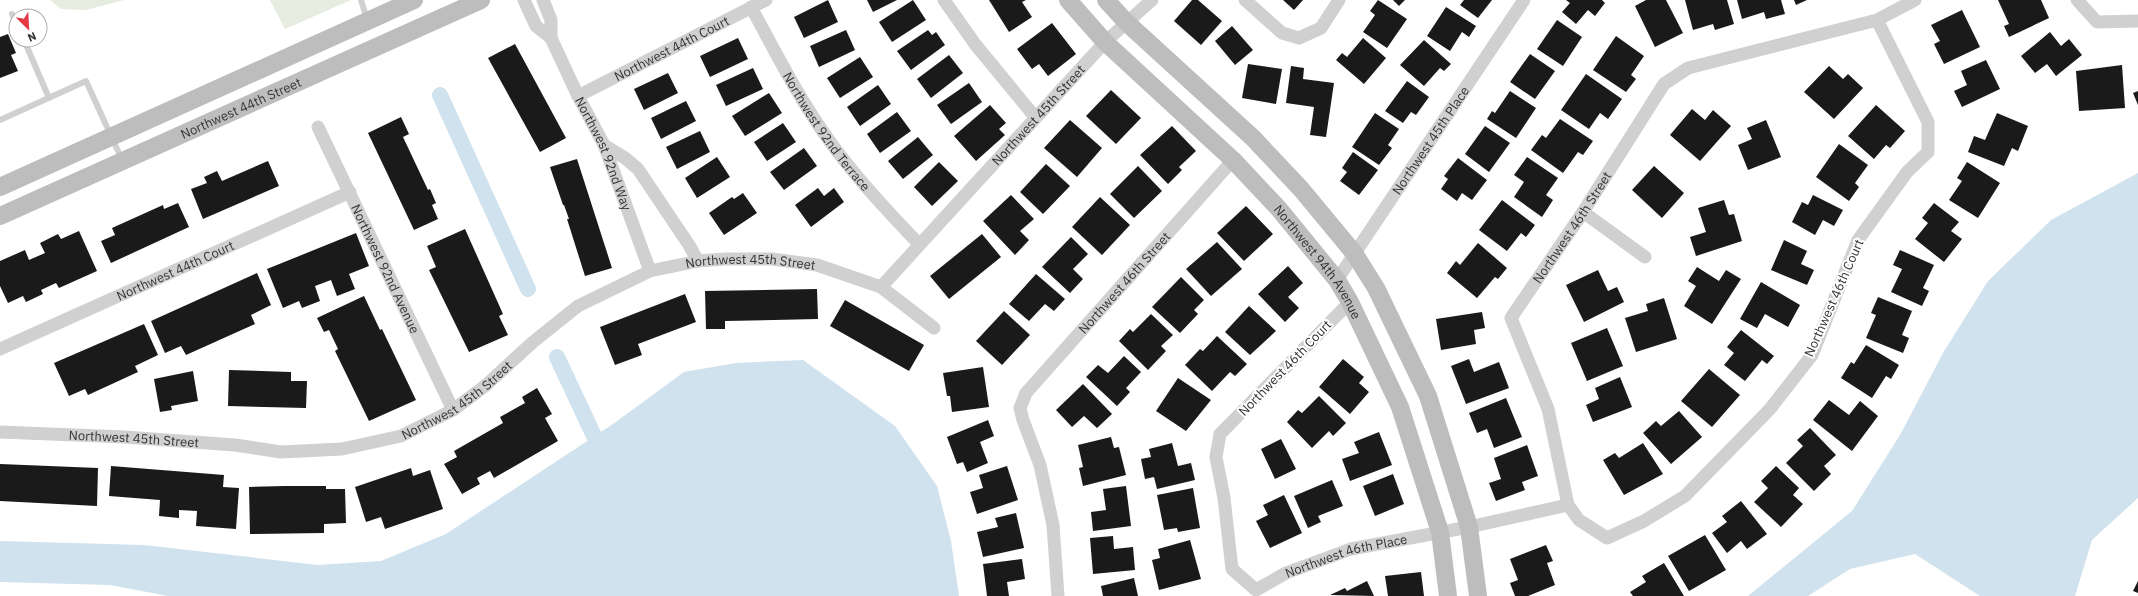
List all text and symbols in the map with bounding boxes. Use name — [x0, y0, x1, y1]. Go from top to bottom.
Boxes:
north arrow — [8, 8, 48, 48]
street label: Northwest 44th Court — [611, 12, 732, 85]
text: N — [26, 29, 39, 45]
street label: Northwest 45th Street — [988, 61, 1089, 169]
street label: Northwest 92nd Terrace — [779, 69, 874, 195]
street label: Northwest 44th Street — [178, 73, 304, 142]
street label: Northwest 45th Place — [1388, 83, 1473, 198]
street label: Northwest 92nd Way — [571, 94, 636, 213]
street label: Northwest 46th Street — [1529, 168, 1615, 286]
street label: Northwest 92nd Avenue — [348, 201, 424, 336]
street label: Northwest 94th Avenue — [1270, 201, 1365, 322]
street label: Northwest 46th Street — [1074, 228, 1174, 337]
street label: Northwest 44th Court — [114, 237, 237, 304]
street label: Northwest 46th Court — [1800, 237, 1868, 359]
street label: Northwest 45th Street — [684, 250, 817, 273]
street label: Northwest 46th Court — [1235, 316, 1335, 420]
street label: Northwest 45th Street — [398, 357, 516, 443]
street label: Northwest 45th Street — [68, 426, 200, 451]
street label: Northwest 46th Place — [1282, 530, 1409, 581]

